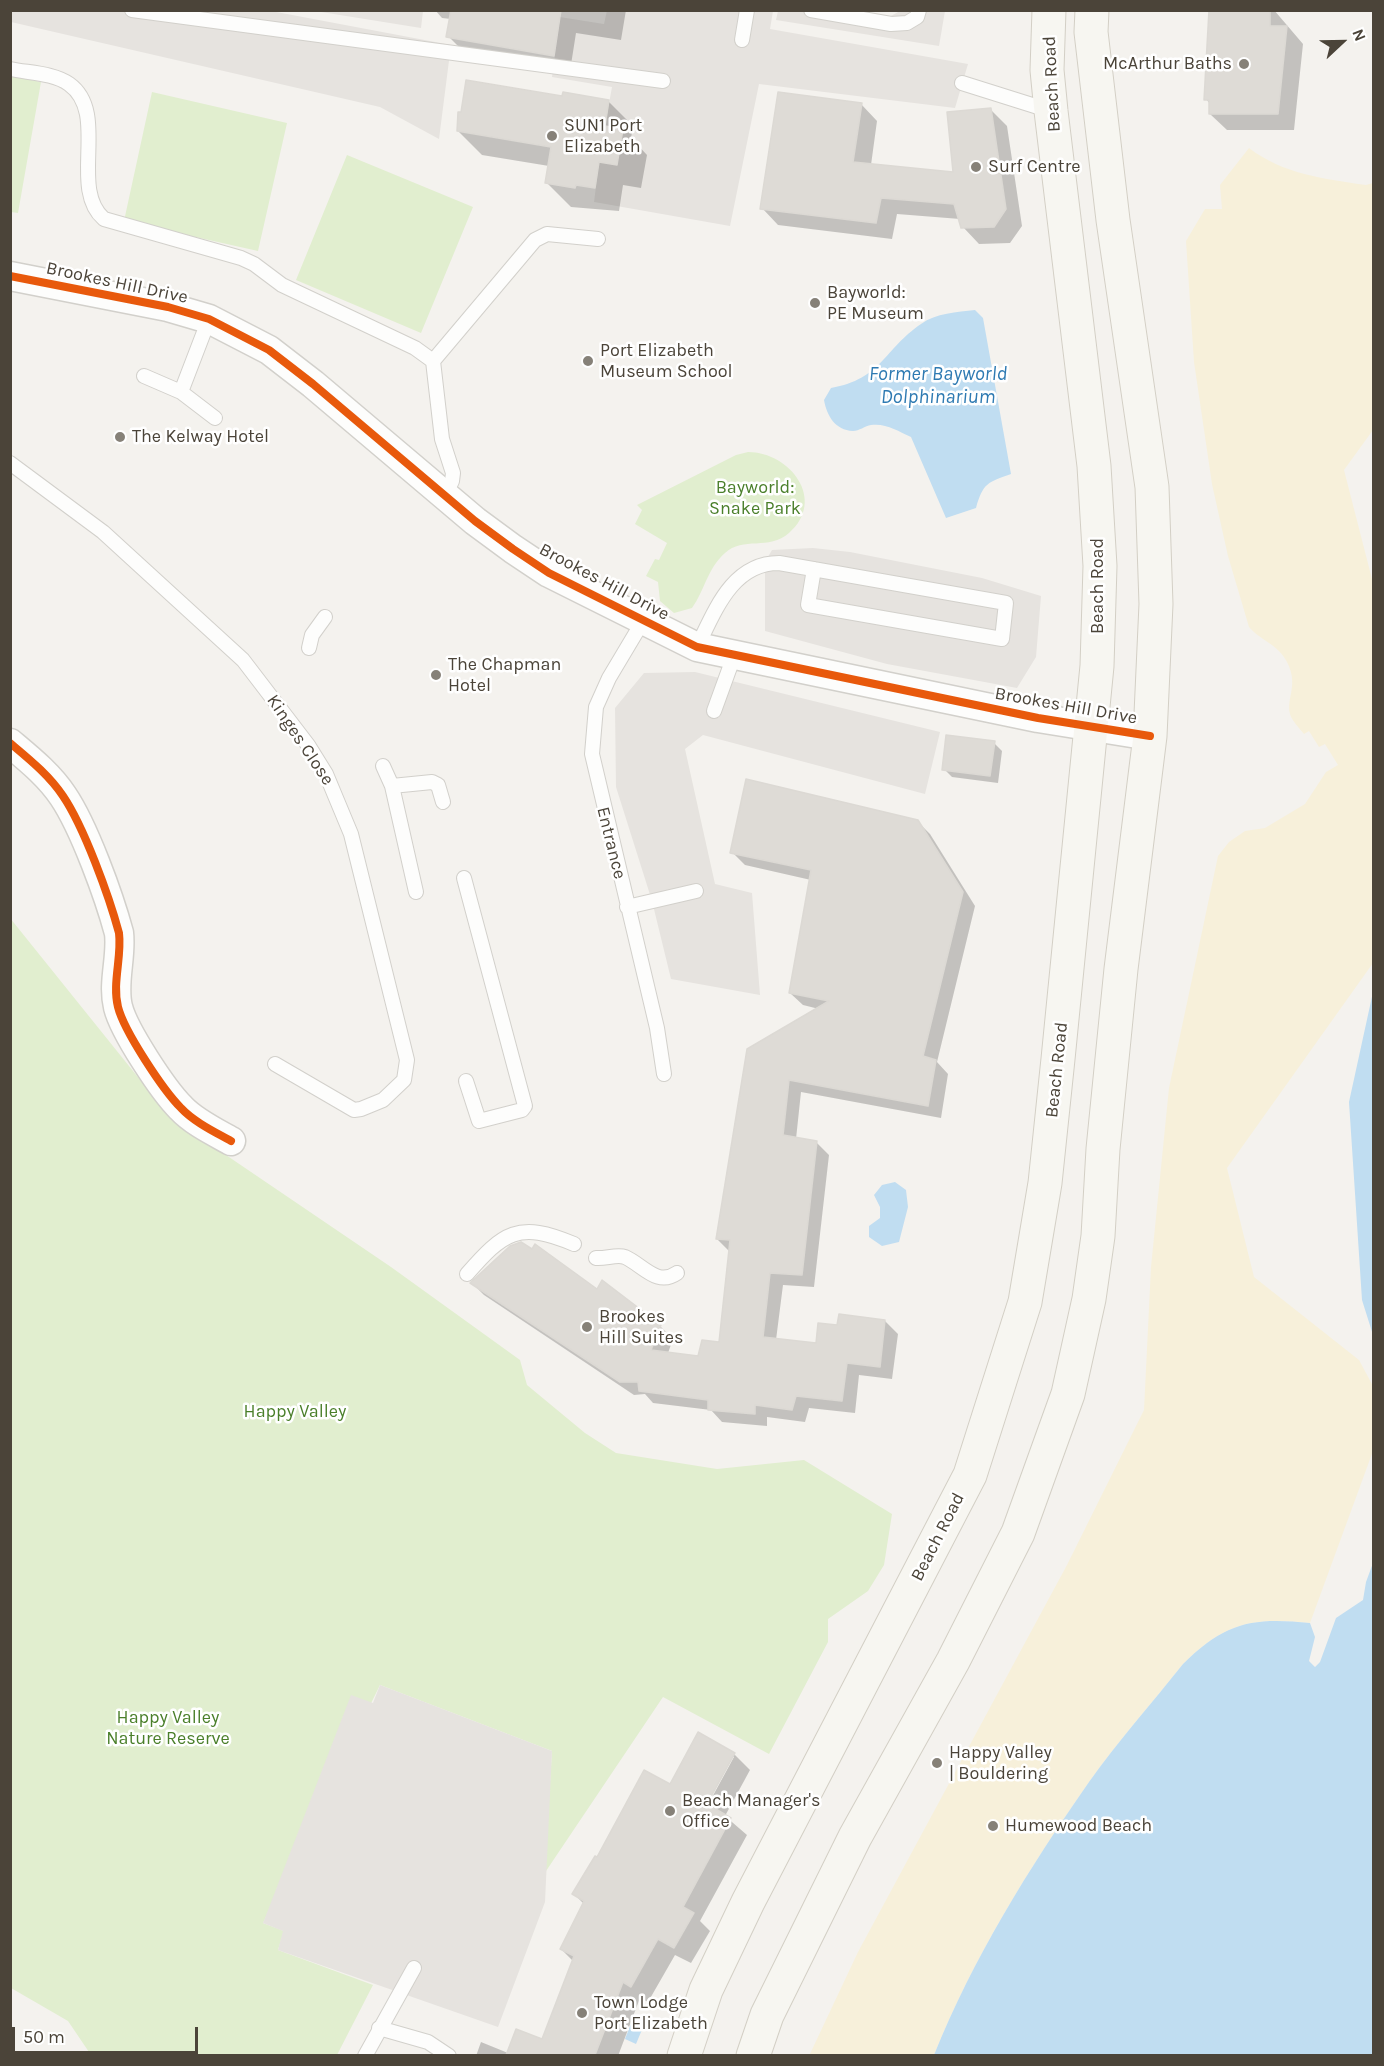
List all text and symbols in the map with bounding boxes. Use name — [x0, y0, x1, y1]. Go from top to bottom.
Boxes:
north arrow — [1312, 12, 1372, 72]
text: N — [1348, 26, 1370, 44]
street label: Beach Road — [1039, 35, 1065, 133]
place label: McArthur Baths — [1103, 53, 1232, 75]
marker: McArthur Baths — [1237, 57, 1251, 71]
place label: SUN1 Port Elizabeth — [564, 115, 642, 158]
marker: SUN1 Port Elizabeth — [545, 129, 559, 143]
place label: Surf Centre — [988, 156, 1080, 178]
marker: Surf Centre — [969, 160, 983, 174]
street label: Brookes Hill Drive — [44, 257, 190, 309]
place label: Bayworld: PE Museum — [827, 282, 924, 324]
marker: Bayworld: PE Museum — [808, 296, 822, 310]
place label: Port Elizabeth Museum School — [600, 340, 733, 382]
marker: Port Elizabeth Museum School — [581, 354, 595, 368]
water label: Former Bayworld Dolphinarium — [869, 362, 1007, 409]
place label: The Kelway Hotel — [132, 426, 269, 448]
marker: The Kelway Hotel — [113, 430, 127, 444]
park label: Bayworld: Snake Park — [709, 477, 801, 520]
street label: Beach Road — [1087, 538, 1109, 634]
street label: Brookes Hill Drive — [535, 539, 673, 625]
place label: The Chapman Hotel — [448, 654, 561, 696]
marker: The Chapman Hotel — [429, 668, 443, 682]
street label: Brookes Hill Drive — [993, 683, 1139, 729]
street label: Kinges Close — [262, 690, 338, 790]
street label: Entrance — [592, 805, 630, 881]
street label: Beach Road — [1041, 1021, 1073, 1119]
place label: Brookes Hill Suites — [599, 1306, 683, 1348]
marker: Brookes Hill Suites — [580, 1320, 594, 1334]
park label: Happy Valley — [244, 1401, 346, 1423]
street label: Beach Road — [907, 1489, 969, 1585]
park label: Happy Valley Nature Reserve — [106, 1707, 230, 1750]
place label: Happy Valley | Bouldering — [949, 1742, 1052, 1784]
marker: Happy Valley | Bouldering — [930, 1756, 944, 1770]
place label: Beach Manager's Office — [682, 1790, 821, 1832]
marker: Beach Manager's Office — [663, 1804, 677, 1818]
place label: Humewood Beach — [1005, 1815, 1152, 1837]
marker: Humewood Beach — [986, 1819, 1000, 1833]
place label: Town Lodge Port Elizabeth — [594, 1992, 708, 2034]
marker: Town Lodge Port Elizabeth — [575, 2006, 589, 2020]
scale bar — [15, 2015, 201, 2053]
text: 50 m — [23, 2026, 65, 2048]

